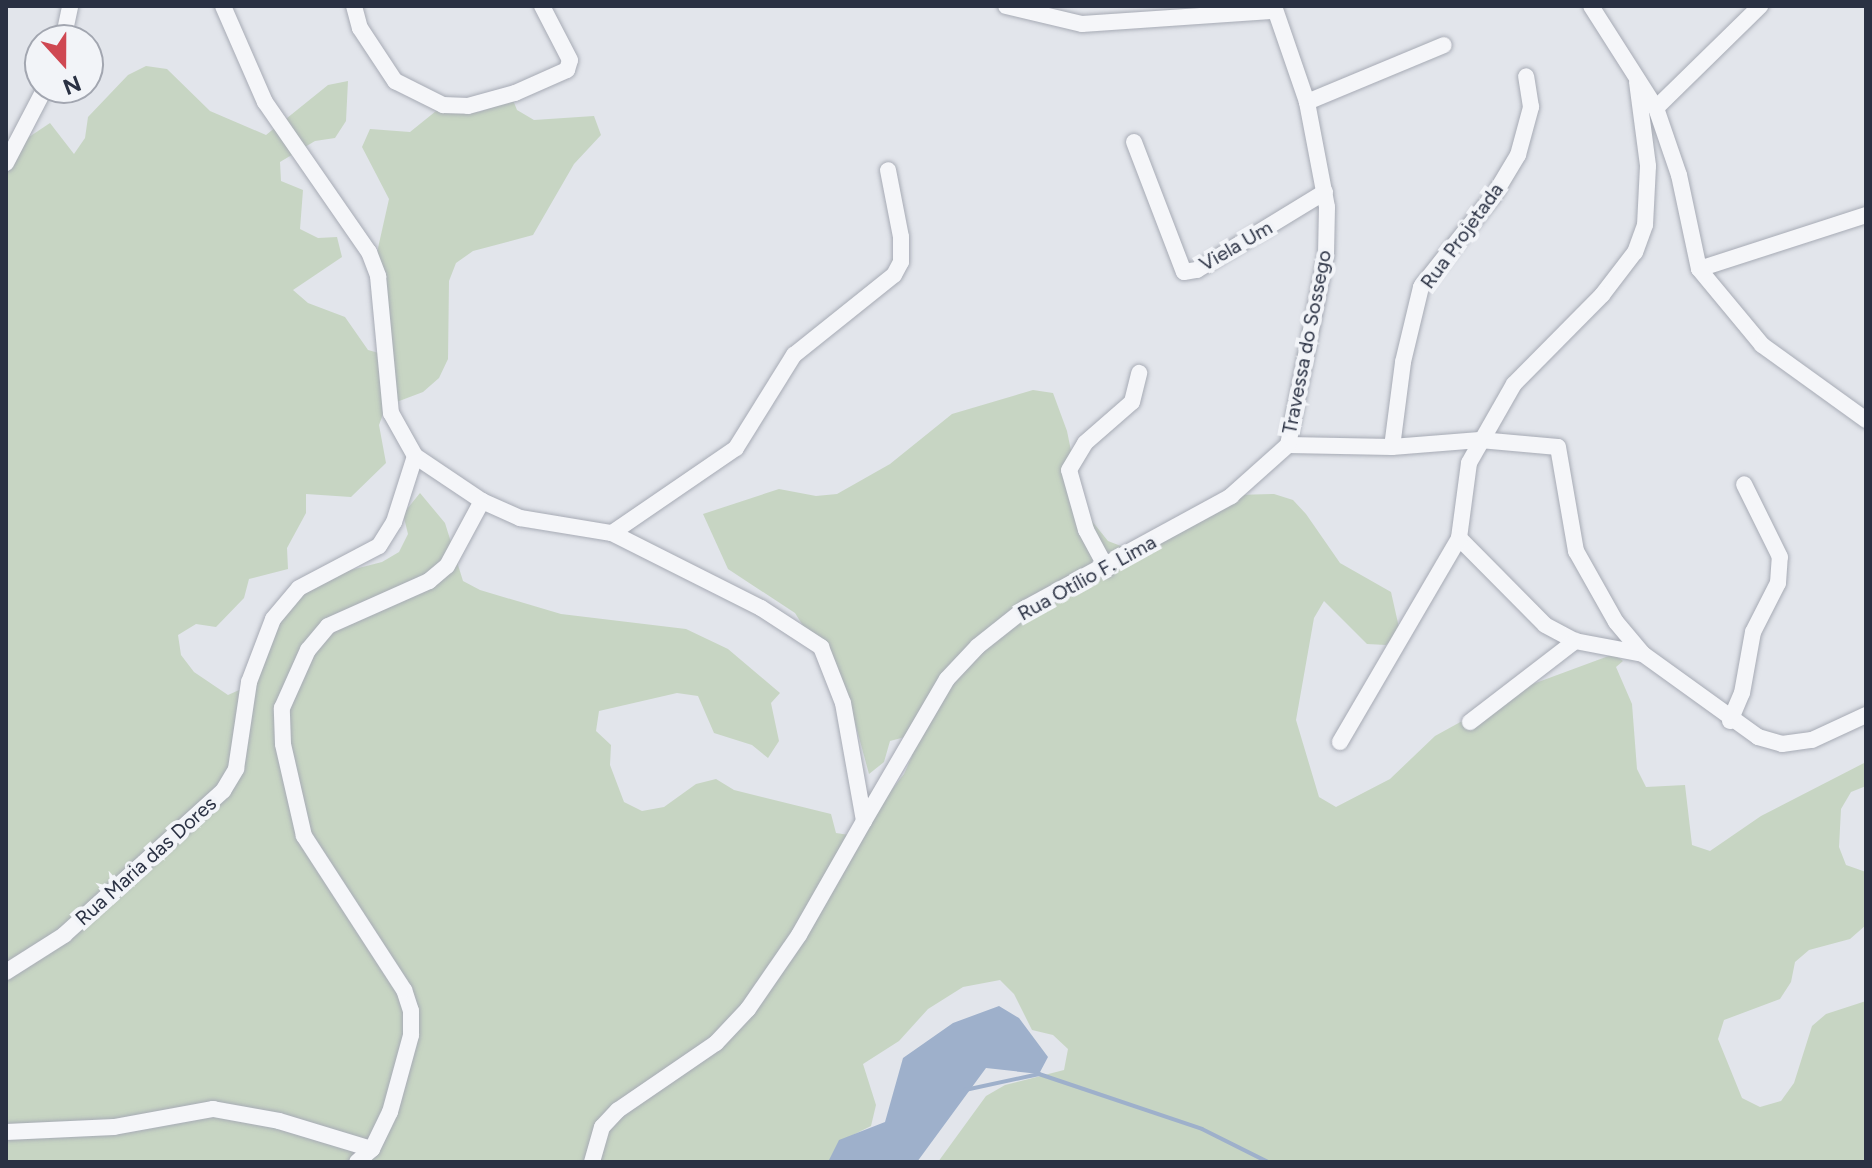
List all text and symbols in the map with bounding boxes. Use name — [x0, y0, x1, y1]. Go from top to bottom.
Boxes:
north arrow — [24, 24, 104, 104]
text: N — [59, 69, 85, 101]
street label: Rua Projetada — [1416, 179, 1508, 293]
street label: Viela Um — [1195, 216, 1277, 276]
street label: Travessa do Sossego — [1277, 248, 1337, 436]
street label: Rua Otílio F. Lima — [1014, 530, 1160, 626]
street label: Rua Maria das Dores — [71, 792, 221, 930]

